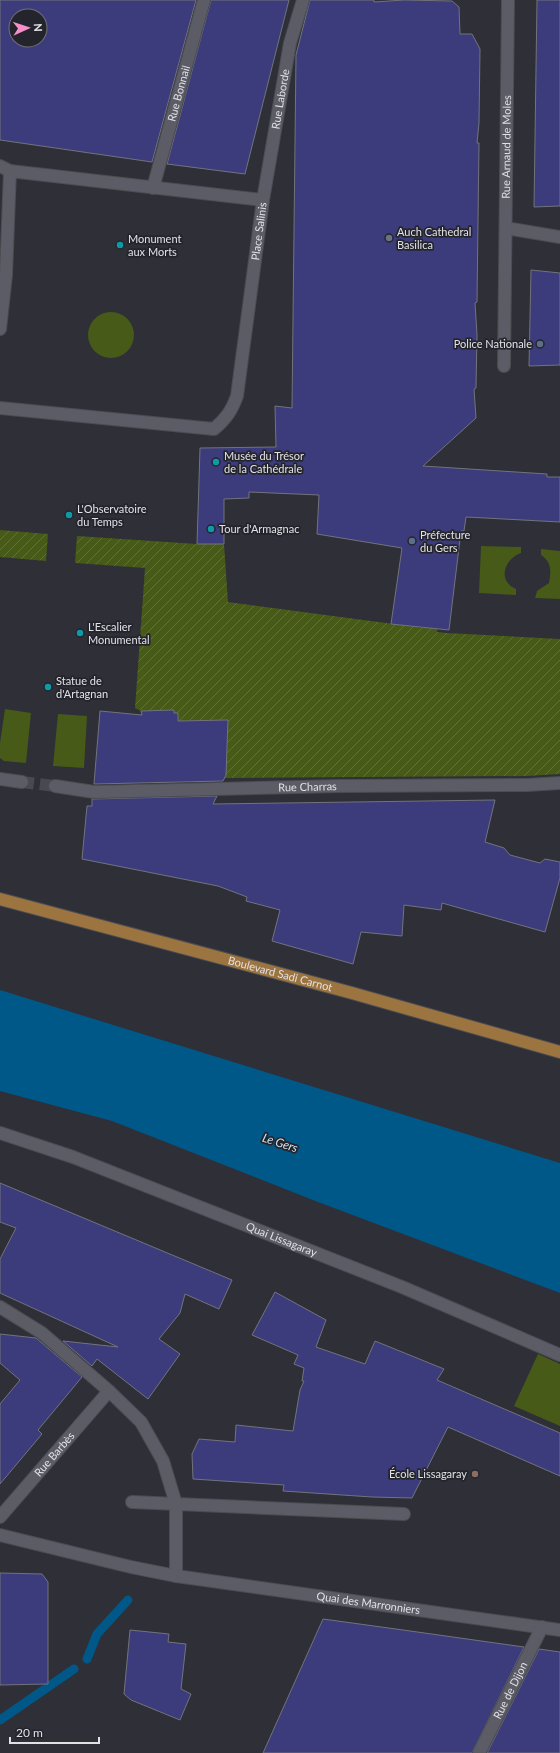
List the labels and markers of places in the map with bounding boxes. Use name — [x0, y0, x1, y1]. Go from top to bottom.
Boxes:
place label: Auch Cathedral Basilica — [397, 225, 471, 251]
place label: Monument aux Morts — [128, 232, 181, 258]
marker: Auch Cathedral Basilica — [384, 233, 394, 243]
marker: Monument aux Morts — [115, 240, 125, 250]
place label: Police Nationale — [454, 337, 532, 350]
marker: Police Nationale — [535, 339, 545, 349]
place label: Musée du Trésor de la Cathédrale — [224, 449, 304, 475]
marker: Musée du Trésor de la Cathédrale — [211, 457, 221, 467]
place label: L'Observatoire du Temps — [77, 502, 147, 528]
marker: L'Observatoire du Temps — [64, 510, 74, 520]
place label: Tour d'Armagnac — [219, 522, 299, 535]
marker: Tour d'Armagnac — [206, 524, 216, 534]
place label: Préfecture du Gers — [420, 528, 471, 554]
marker: Préfecture du Gers — [407, 536, 417, 546]
place label: L'Escalier Monumental — [88, 620, 149, 646]
marker: L'Escalier Monumental — [75, 628, 85, 638]
place label: Statue de d'Artagnan — [56, 674, 108, 700]
marker: Statue de d'Artagnan — [43, 682, 53, 692]
place label: École Lissagaray — [389, 1467, 467, 1480]
marker: École Lissagaray — [470, 1469, 480, 1479]

